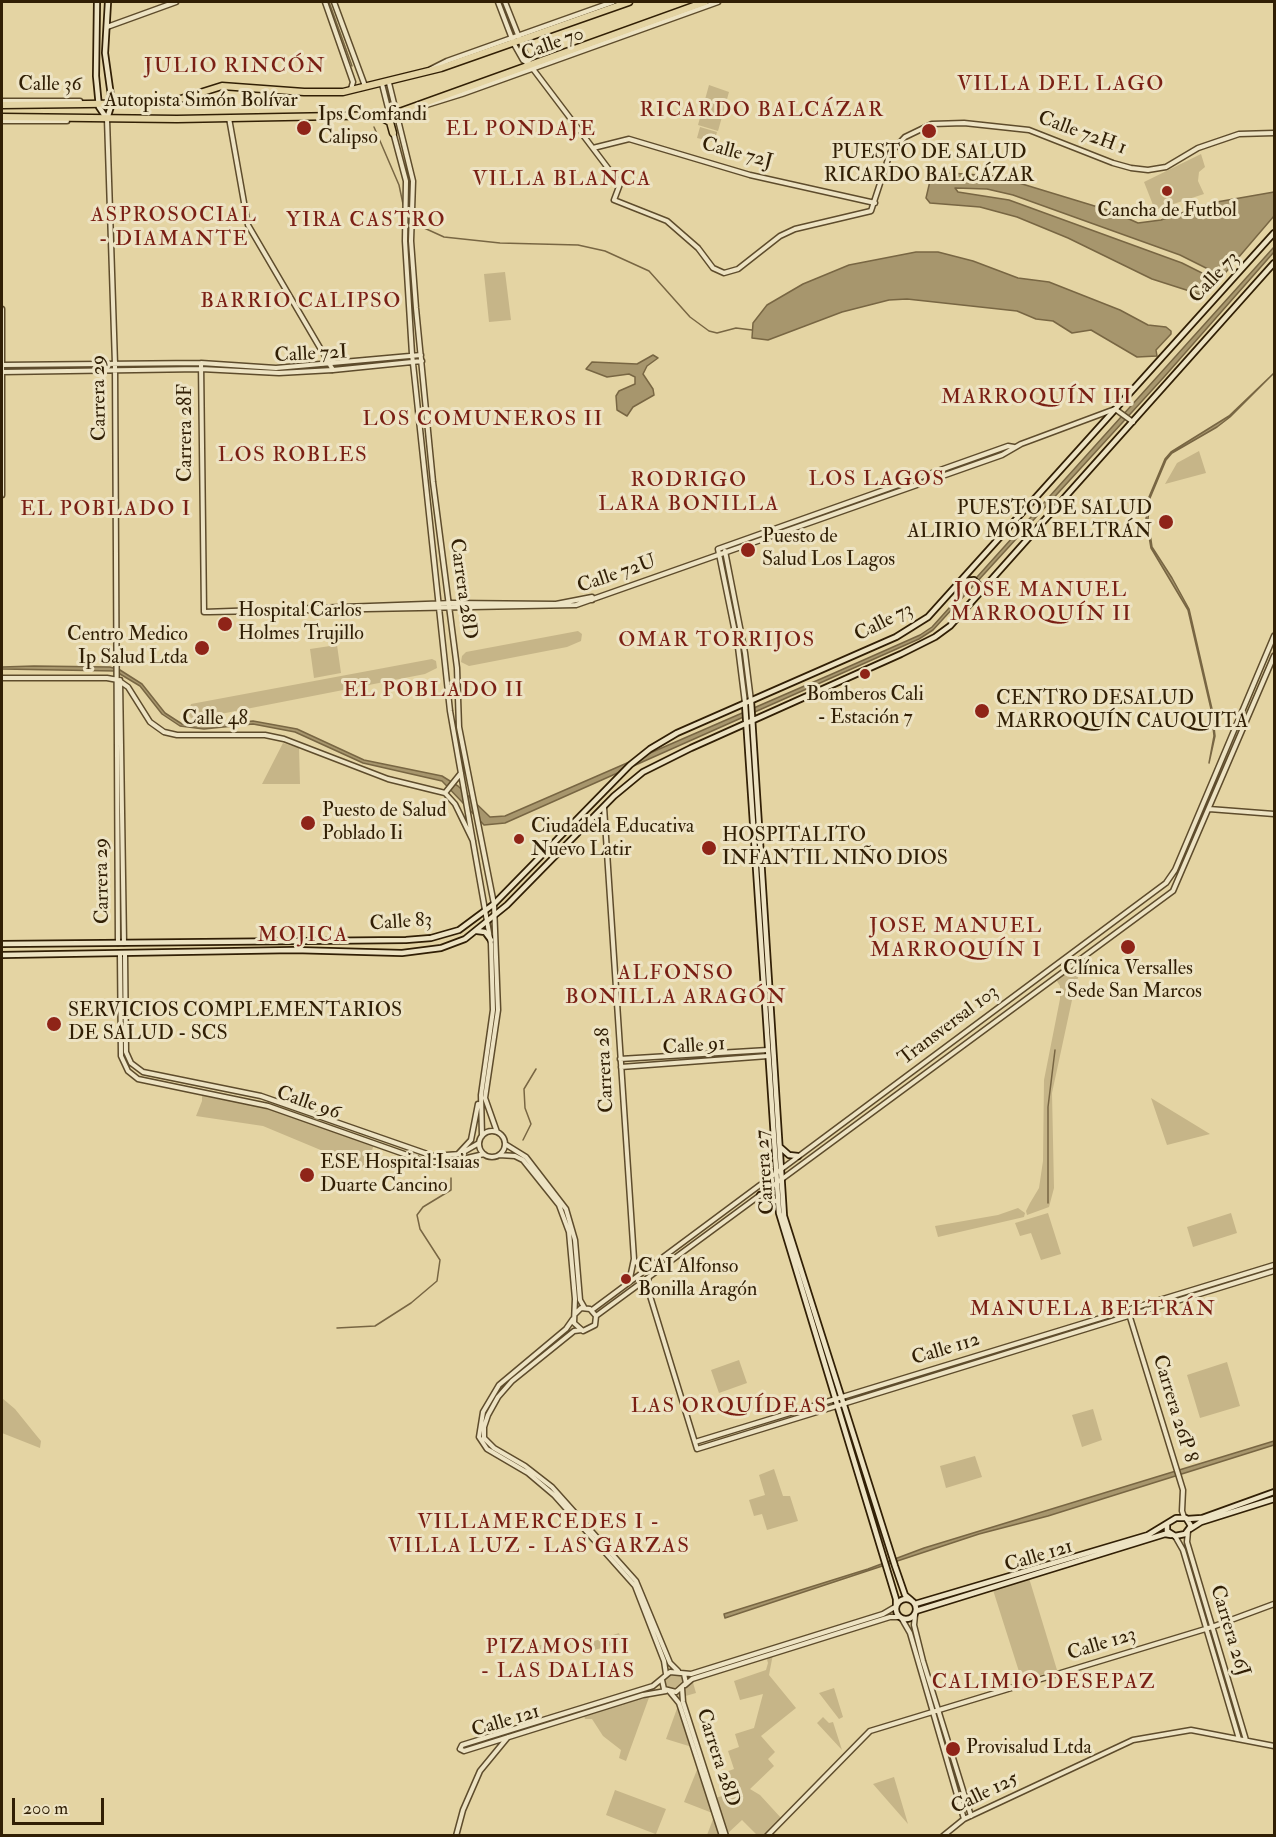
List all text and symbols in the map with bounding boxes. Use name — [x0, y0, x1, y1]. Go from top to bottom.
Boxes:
street label: Calle 70 — [518, 23, 588, 67]
district label: JULIO RINCÓN — [144, 54, 326, 80]
district label: VILLA DEL LAGO — [957, 72, 1165, 98]
street label: Calle 36 — [18, 74, 82, 98]
street label: Autopista Simón Bolívar — [104, 90, 298, 114]
district label: RICARDO BALCÁZAR — [640, 98, 884, 124]
place label: Ips Comfandi Calipso — [318, 104, 427, 151]
street label: Calle 72H 1 — [1034, 107, 1130, 161]
district label: EL PONDAJE — [445, 117, 597, 143]
marker: Ips Comfandi Calipso — [295, 119, 313, 137]
marker: PUESTO DE SALUD RICARDO BALCÁZAR — [920, 122, 938, 140]
street label: Calle 72J — [699, 133, 775, 175]
place label: PUESTO DE SALUD RICARDO BALCÁZAR — [824, 142, 1034, 189]
district label: VILLA BLANCA — [472, 167, 652, 193]
marker: Cancha de Futbol — [1160, 184, 1174, 198]
place label: Cancha de Futbol — [1097, 200, 1237, 224]
district label: ASPROSOCIAL - DIAMANTE — [91, 203, 257, 253]
district label: YIRA CASTRO — [286, 208, 446, 234]
street label: Calle 73 — [1185, 247, 1245, 309]
district label: BARRIO CALIPSO — [200, 289, 402, 315]
street label: Calle 72I — [274, 341, 348, 369]
street label: Carrera 29 — [87, 355, 113, 441]
street label: Carrera 28F — [175, 384, 199, 482]
district label: MARROQUÍN III — [941, 385, 1133, 411]
district label: LOS COMUNEROS II — [362, 407, 604, 433]
district label: LOS ROBLES — [218, 443, 368, 469]
district label: LOS LAGOS — [809, 467, 945, 493]
district label: RODRIGO LARA BONILLA — [598, 468, 780, 518]
district label: EL POBLADO I — [20, 497, 192, 523]
place label: PUESTO DE SALUD ALIRIO MORA BELTRÁN — [907, 498, 1152, 545]
marker: PUESTO DE SALUD ALIRIO MORA BELTRÁN — [1157, 513, 1175, 531]
place label: Puesto de Salud Los Lagos — [762, 526, 895, 573]
street label: Carrera 28D — [443, 537, 481, 641]
marker: Puesto de Salud Los Lagos — [739, 541, 757, 559]
street label: Calle 72U — [575, 550, 659, 600]
district label: JOSE MANUEL MARROQUÍN II — [950, 578, 1132, 628]
street label: Calle 73 — [851, 598, 917, 648]
place label: Hospital Carlos Holmes Trujillo — [238, 600, 364, 647]
marker: Hospital Carlos Holmes Trujillo — [216, 615, 234, 633]
place label: Centro Medico Ip Salud Ltda — [67, 624, 188, 671]
district label: OMAR TORRIJOS — [618, 628, 816, 654]
marker: Centro Medico Ip Salud Ltda — [193, 639, 211, 657]
marker: Bomberos Cali - Estación 7 — [858, 667, 872, 681]
district label: EL POBLADO II — [343, 678, 525, 704]
place label: Bomberos Cali - Estación 7 — [806, 684, 924, 731]
place label: CENTRO DESALUD MARROQUÍN CAUQUITA — [996, 688, 1248, 735]
marker: CENTRO DESALUD MARROQUÍN CAUQUITA — [973, 702, 991, 720]
street label: Calle 48 — [182, 708, 248, 732]
place label: Puesto de Salud Poblado Ii — [322, 800, 447, 847]
marker: Puesto de Salud Poblado Ii — [299, 814, 317, 832]
place label: Ciudadela Educativa Nuevo Latir — [531, 816, 694, 863]
place label: HOSPITALITO INFANTIL NIÑO DIOS — [722, 825, 948, 872]
marker: Ciudadela Educativa Nuevo Latir — [512, 832, 526, 846]
street label: Carrera 29 — [90, 838, 116, 924]
marker: HOSPITALITO INFANTIL NIÑO DIOS — [700, 839, 718, 857]
street label: Calle 83 — [369, 909, 433, 937]
district label: JOSE MANUEL MARROQUÍN I — [869, 914, 1043, 964]
district label: MOJICA — [257, 923, 349, 949]
marker: Clínica Versalles - Sede San Marcos — [1119, 938, 1137, 956]
place label: Clínica Versalles - Sede San Marcos — [1054, 958, 1202, 1005]
district label: ALFONSO BONILLA ARAGÓN — [565, 961, 787, 1011]
street label: Transversal 103 — [894, 981, 1004, 1071]
place label: SERVICIOS COMPLEMENTARIOS DE SALUD - SCS — [68, 1000, 402, 1047]
marker: SERVICIOS COMPLEMENTARIOS DE SALUD - SCS — [45, 1015, 63, 1033]
street label: Carrera 28 — [592, 1027, 620, 1113]
street label: Calle 91 — [662, 1033, 726, 1061]
street label: Calle 96 — [273, 1082, 343, 1126]
street label: Carrera 27 — [751, 1129, 781, 1215]
place label: ESE Hospital Isaias Duarte Cancino — [320, 1152, 480, 1199]
marker: ESE Hospital Isaias Duarte Cancino — [298, 1166, 316, 1184]
place label: CAI Alfonso Bonilla Aragón — [638, 1256, 757, 1303]
marker: CAI Alfonso Bonilla Aragón — [619, 1272, 633, 1286]
district label: MANUELA BELTRÁN — [970, 1297, 1216, 1323]
street label: Calle 112 — [909, 1328, 983, 1372]
street label: Carrera 26P 8 — [1146, 1352, 1202, 1466]
district label: LAS ORQUÍDEAS — [631, 1394, 827, 1420]
district label: VILLAMERCEDES I - VILLA LUZ - LAS GARZAS — [388, 1510, 690, 1560]
street label: Calle 121 — [1002, 1535, 1076, 1579]
street label: Carrera 26J — [1204, 1582, 1254, 1680]
street label: Calle 123 — [1065, 1623, 1139, 1667]
district label: PIZAMOS III - LAS DALIAS — [480, 1635, 636, 1685]
district label: CALIMIO DESEPAZ — [932, 1670, 1156, 1696]
street label: Calle 121 — [469, 1700, 543, 1744]
street label: Carrera 28D — [690, 1706, 744, 1810]
place label: Provisalud Ltda — [966, 1737, 1092, 1761]
marker: Provisalud Ltda — [944, 1740, 962, 1758]
street label: Calle 125 — [948, 1768, 1022, 1820]
scale bar — [15, 1786, 106, 1824]
text: 200 m — [23, 1797, 68, 1820]

